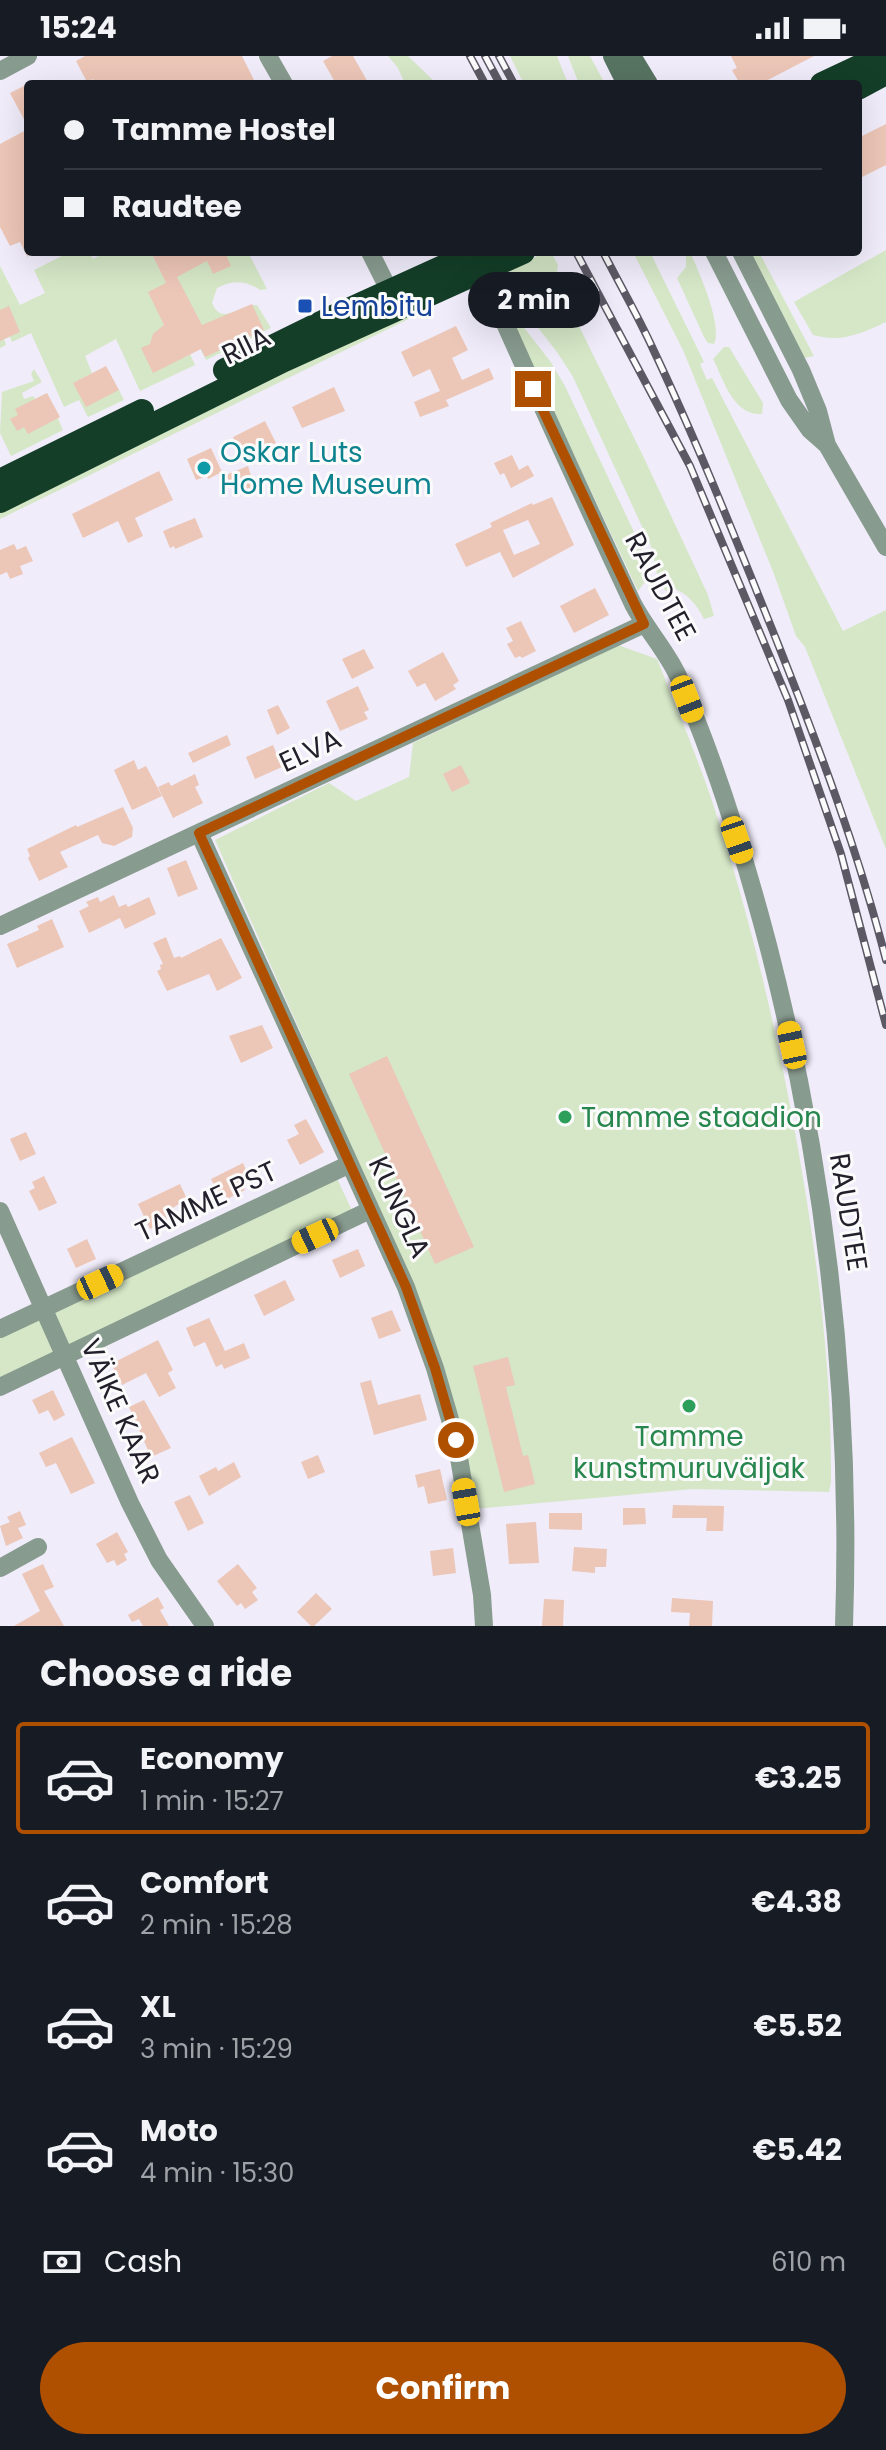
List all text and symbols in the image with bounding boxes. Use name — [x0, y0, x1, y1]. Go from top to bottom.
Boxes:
text: 15:24 — [40, 6, 117, 49]
text: Tamme Hostel — [112, 108, 336, 151]
text: Raudtee — [112, 185, 242, 228]
callout: 2 min — [467, 273, 599, 329]
text: 2 min — [497, 282, 571, 318]
place label: Lembitu — [321, 287, 433, 326]
marker: Lembitu — [296, 297, 314, 315]
street label: RIIA — [215, 317, 277, 374]
route end — [515, 371, 551, 407]
place label: Oskar Luts Home Museum — [220, 433, 432, 504]
marker: Oskar Luts Home Museum — [195, 459, 213, 477]
street label: RAUDTEE — [616, 525, 706, 648]
car — [667, 672, 707, 726]
street label: ELVA — [273, 719, 348, 782]
car — [718, 813, 756, 867]
car — [775, 1019, 809, 1071]
place label: Tamme staadion — [581, 1098, 822, 1137]
marker: Tamme staadion — [556, 1108, 574, 1126]
street label: KUNGLA — [359, 1150, 440, 1264]
street label: RAUDTEE — [820, 1151, 877, 1274]
street label: TAMME PST — [129, 1152, 283, 1251]
car — [288, 1215, 342, 1257]
car — [73, 1261, 127, 1303]
street label: VÄIKE KAAR — [71, 1333, 170, 1490]
marker: Tamme kunstmuruväljak — [680, 1397, 698, 1415]
place label: Tamme kunstmuruväljak — [573, 1417, 806, 1488]
route start — [438, 1422, 474, 1458]
car — [450, 1476, 482, 1528]
text: Choose a ride — [40, 1648, 292, 1699]
text: Economy — [140, 1737, 284, 1780]
icon: car — [44, 1742, 116, 1814]
text: €3.25 — [755, 1756, 842, 1799]
text: 1 min · 15:27 — [140, 1783, 284, 1819]
text: Comfort — [140, 1861, 269, 1904]
icon: car — [44, 1866, 116, 1938]
text: €4.38 — [752, 1880, 842, 1923]
text: 2 min · 15:28 — [140, 1907, 293, 1943]
text: XL — [140, 1985, 176, 2028]
icon: car — [44, 1990, 116, 2062]
text: €5.52 — [754, 2004, 842, 2047]
text: 3 min · 15:29 — [140, 2031, 293, 2067]
text: Moto — [140, 2109, 218, 2152]
icon: car — [44, 2114, 116, 2186]
text: €5.42 — [753, 2128, 842, 2171]
text: 4 min · 15:30 — [140, 2155, 294, 2191]
icon: cash — [40, 2240, 84, 2284]
text: Cash — [104, 2240, 182, 2283]
text: 610 m — [771, 2244, 846, 2280]
button: Confirm — [40, 2342, 846, 2434]

